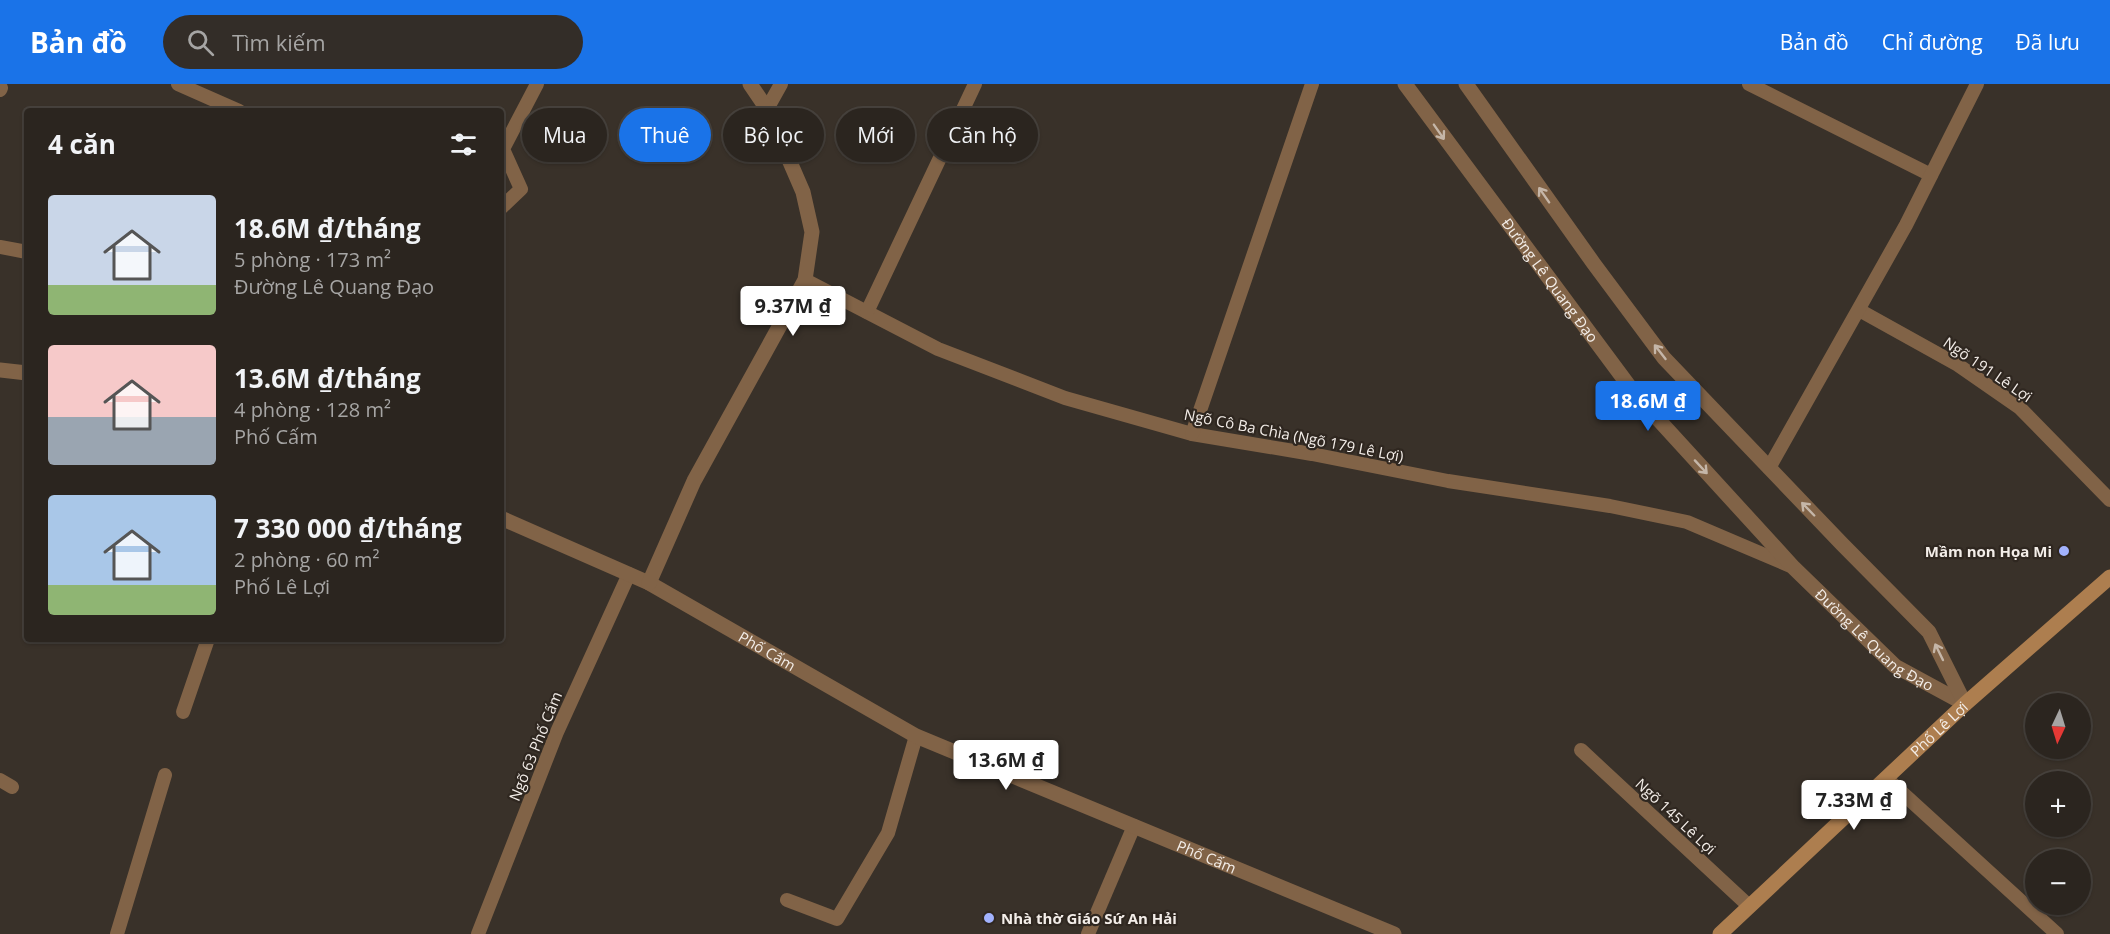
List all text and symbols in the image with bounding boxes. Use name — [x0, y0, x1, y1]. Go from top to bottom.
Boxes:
search box — [163, 15, 583, 69]
text: Bản đồ — [30, 23, 127, 61]
icon: search — [184, 26, 217, 59]
text: Tìm kiếm — [232, 27, 326, 57]
text: Bản đồ — [1780, 28, 1849, 56]
text: Chỉ đường — [1882, 28, 1983, 56]
text: Đã lưu — [2016, 28, 2080, 56]
chip: Mua — [522, 108, 607, 162]
chip: Thuê — [619, 108, 711, 162]
chip: Bộ lọc — [723, 108, 824, 162]
chip: Mới — [836, 108, 915, 162]
chip: Căn hộ — [927, 108, 1038, 162]
one-way arrow — [1433, 123, 1445, 139]
text: 4 căn — [48, 126, 116, 162]
icon: filters — [447, 128, 480, 161]
one-way arrow — [1538, 187, 1550, 203]
text: 18.6M ₫/tháng — [234, 210, 421, 246]
street label: Đường Lê Quang Đạo — [1498, 214, 1603, 346]
icon: home — [96, 219, 168, 291]
text: 5 phòng · 173 m² — [234, 246, 391, 273]
text: Đường Lê Quang Đạo — [234, 273, 434, 300]
pin: 9.37M ₫ — [738, 286, 848, 337]
text: 9.37M ₫ — [754, 292, 832, 319]
street label: Ngõ 191 Lê Lợi — [1940, 332, 2036, 406]
one-way arrow — [1653, 344, 1666, 360]
text: 13.6M ₫/tháng — [234, 360, 421, 396]
icon: home — [96, 369, 168, 441]
pin: 18.6M ₫ — [1593, 381, 1703, 432]
text: 18.6M ₫ — [1609, 387, 1687, 414]
text: 4 phòng · 128 m² — [234, 396, 391, 423]
street label: Ngõ Cô Ba Chìa (Ngõ 179 Lê Lợi) — [1183, 404, 1405, 466]
text: Phố Cấm — [234, 423, 318, 450]
one-way arrow — [1694, 459, 1709, 474]
one-way arrow — [1801, 501, 1815, 516]
text: 7 330 000 ₫/tháng — [234, 510, 462, 546]
icon: home — [96, 519, 168, 591]
place label: Mầm non Họa Mi — [1925, 541, 2052, 561]
marker: Mầm non Họa Mi — [2057, 544, 2071, 558]
text: 2 phòng · 60 m² — [234, 546, 379, 573]
text: Phố Lê Lợi — [234, 573, 330, 600]
street label: Đường Lê Quang Đạo — [1811, 584, 1937, 695]
street label: Phố Cấm — [735, 626, 800, 675]
one-way arrow — [1932, 643, 1944, 661]
street label: Ngõ 63 Phố Cấm — [504, 688, 566, 804]
north arrow — [2025, 693, 2091, 759]
map controls — [2025, 693, 2091, 915]
street label: Phố Lê Lợi — [1906, 697, 1972, 761]
pin: 13.6M ₫ — [951, 740, 1061, 791]
text: 13.6M ₫ — [967, 746, 1045, 773]
button: + — [2025, 771, 2091, 837]
street label: Ngõ 145 Lê Lợi — [1632, 774, 1720, 858]
pin: 7.33M ₫ — [1799, 780, 1909, 831]
text: 7.33M ₫ — [1815, 786, 1893, 813]
street label: Phố Cấm — [1174, 835, 1240, 878]
button: − — [2025, 849, 2091, 915]
place label: Nhà thờ Giáo Sứ An Hải — [1001, 908, 1177, 928]
marker: Nhà thờ Giáo Sứ An Hải — [982, 911, 996, 925]

